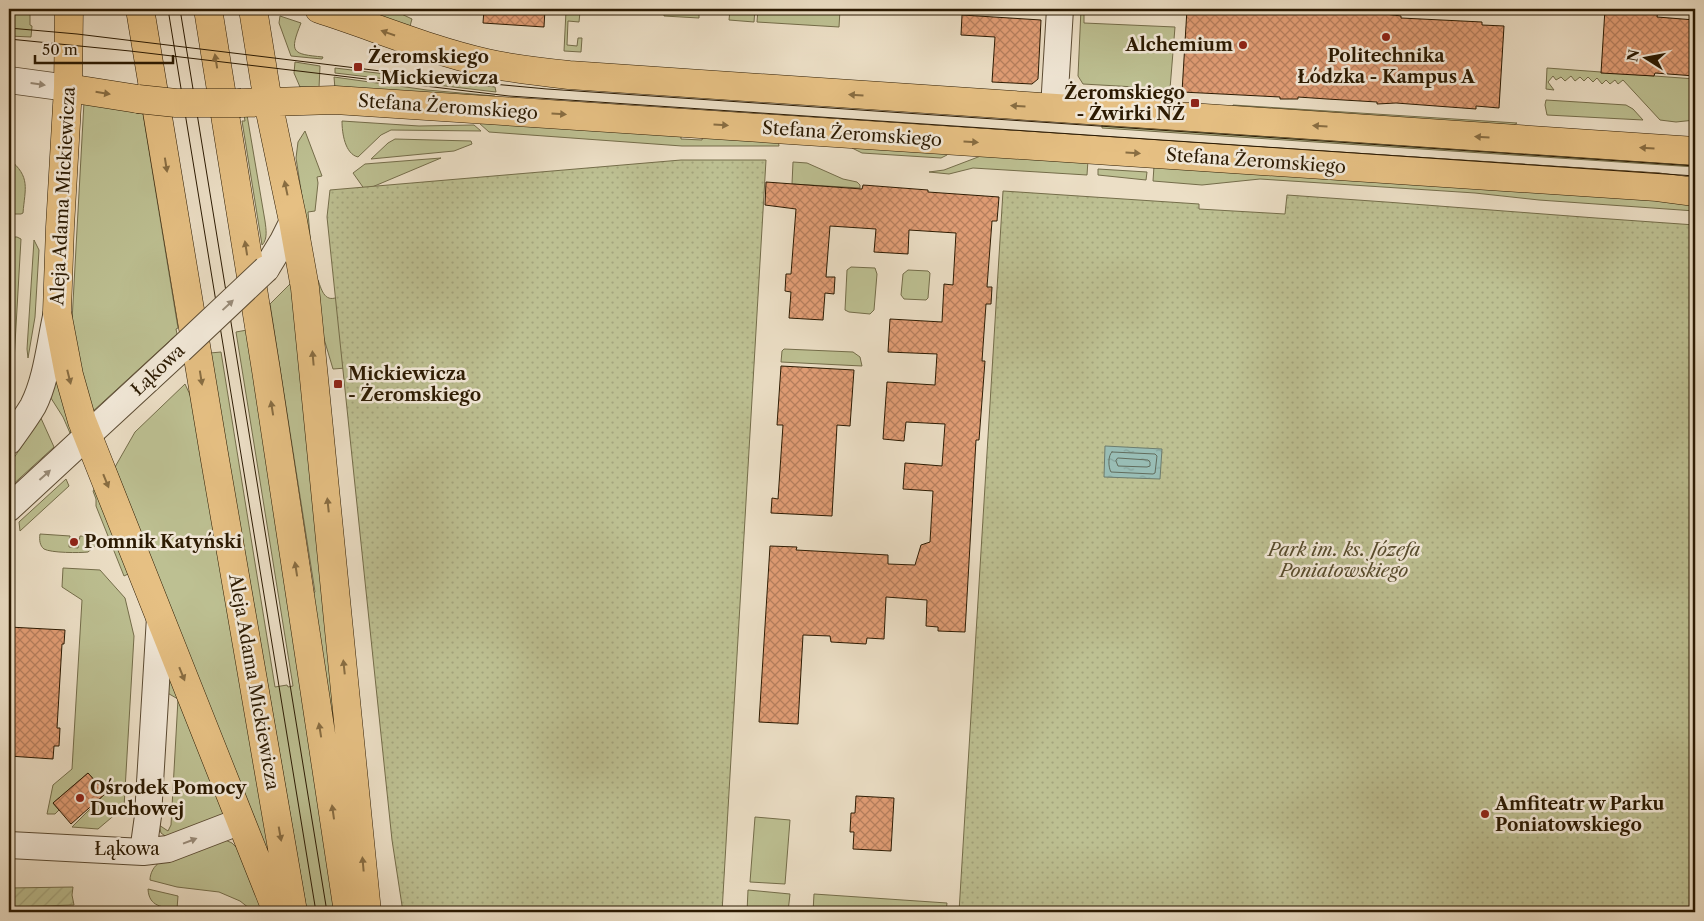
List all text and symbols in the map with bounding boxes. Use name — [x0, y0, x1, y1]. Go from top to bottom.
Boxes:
one-way arrow — [380, 29, 395, 37]
marker: Politechnika Łódzka - Kampus A — [1380, 31, 1392, 43]
scale bar — [35, 32, 172, 64]
north arrow — [1622, 32, 1672, 82]
place label: Alchemium — [1124, 34, 1233, 56]
marker: Alchemium — [1237, 39, 1249, 51]
text: 50 m — [42, 40, 78, 59]
place label: Żeromskiego - Mickiewicza — [368, 45, 499, 89]
place label: Politechnika Łódzka - Kampus A — [1297, 45, 1476, 88]
text: N — [1623, 48, 1643, 63]
one-way arrow — [212, 53, 220, 69]
marker: Żeromskiego - Mickiewicza — [352, 61, 364, 73]
one-way arrow — [31, 80, 47, 88]
place label: Żeromskiego - Żwirki NŻ — [1064, 81, 1185, 125]
street label: Aleja Adama Mickiewicza — [46, 86, 80, 307]
street label: Stefana Żeromskiego — [357, 89, 539, 124]
one-way arrow — [95, 90, 111, 98]
one-way arrow — [847, 90, 863, 98]
marker: Żeromskiego - Żwirki NŻ — [1189, 97, 1201, 109]
one-way arrow — [1010, 101, 1026, 109]
one-way arrow — [552, 111, 568, 119]
street label: Stefana Żeromskiego — [761, 116, 943, 151]
one-way arrow — [714, 121, 730, 129]
one-way arrow — [1311, 121, 1327, 129]
one-way arrow — [1474, 132, 1490, 140]
one-way arrow — [963, 138, 979, 146]
street label: Stefana Żeromskiego — [1165, 143, 1347, 178]
one-way arrow — [1638, 144, 1654, 152]
one-way arrow — [1125, 149, 1141, 157]
one-way arrow — [162, 158, 170, 174]
one-way arrow — [282, 181, 290, 196]
one-way arrow — [242, 239, 250, 255]
one-way arrow — [222, 299, 234, 311]
street label: Łąkowa — [127, 339, 190, 400]
one-way arrow — [308, 350, 316, 366]
place label: Mickiewicza - Żeromskiego — [348, 363, 481, 406]
one-way arrow — [66, 370, 74, 385]
one-way arrow — [198, 370, 206, 386]
marker: Mickiewicza - Żeromskiego — [332, 378, 344, 390]
one-way arrow — [267, 400, 275, 416]
one-way arrow — [39, 470, 52, 481]
one-way arrow — [102, 474, 110, 489]
one-way arrow — [323, 497, 331, 513]
place label: Pomnik Katyński — [84, 531, 243, 553]
marker: Pomnik Katyński — [68, 536, 80, 548]
park label: Park im. ks. Józefa Poniatowskiego — [1266, 539, 1420, 582]
one-way arrow — [292, 561, 300, 577]
street label: Aleja Adama Mickiewicza — [224, 571, 284, 792]
one-way arrow — [340, 659, 348, 675]
one-way arrow — [179, 667, 187, 682]
one-way arrow — [316, 721, 324, 737]
place label: Ośrodek Pomocy Duchowej — [90, 777, 247, 820]
marker: Ośrodek Pomocy Duchowej — [74, 792, 86, 804]
place label: Amfiteatr w Parku Poniatowskiego — [1494, 793, 1665, 836]
one-way arrow — [329, 804, 337, 820]
marker: Amfiteatr w Parku Poniatowskiego — [1479, 808, 1491, 820]
one-way arrow — [277, 826, 285, 842]
one-way arrow — [182, 837, 197, 844]
street label: Łąkowa — [94, 838, 160, 860]
one-way arrow — [359, 855, 367, 871]

